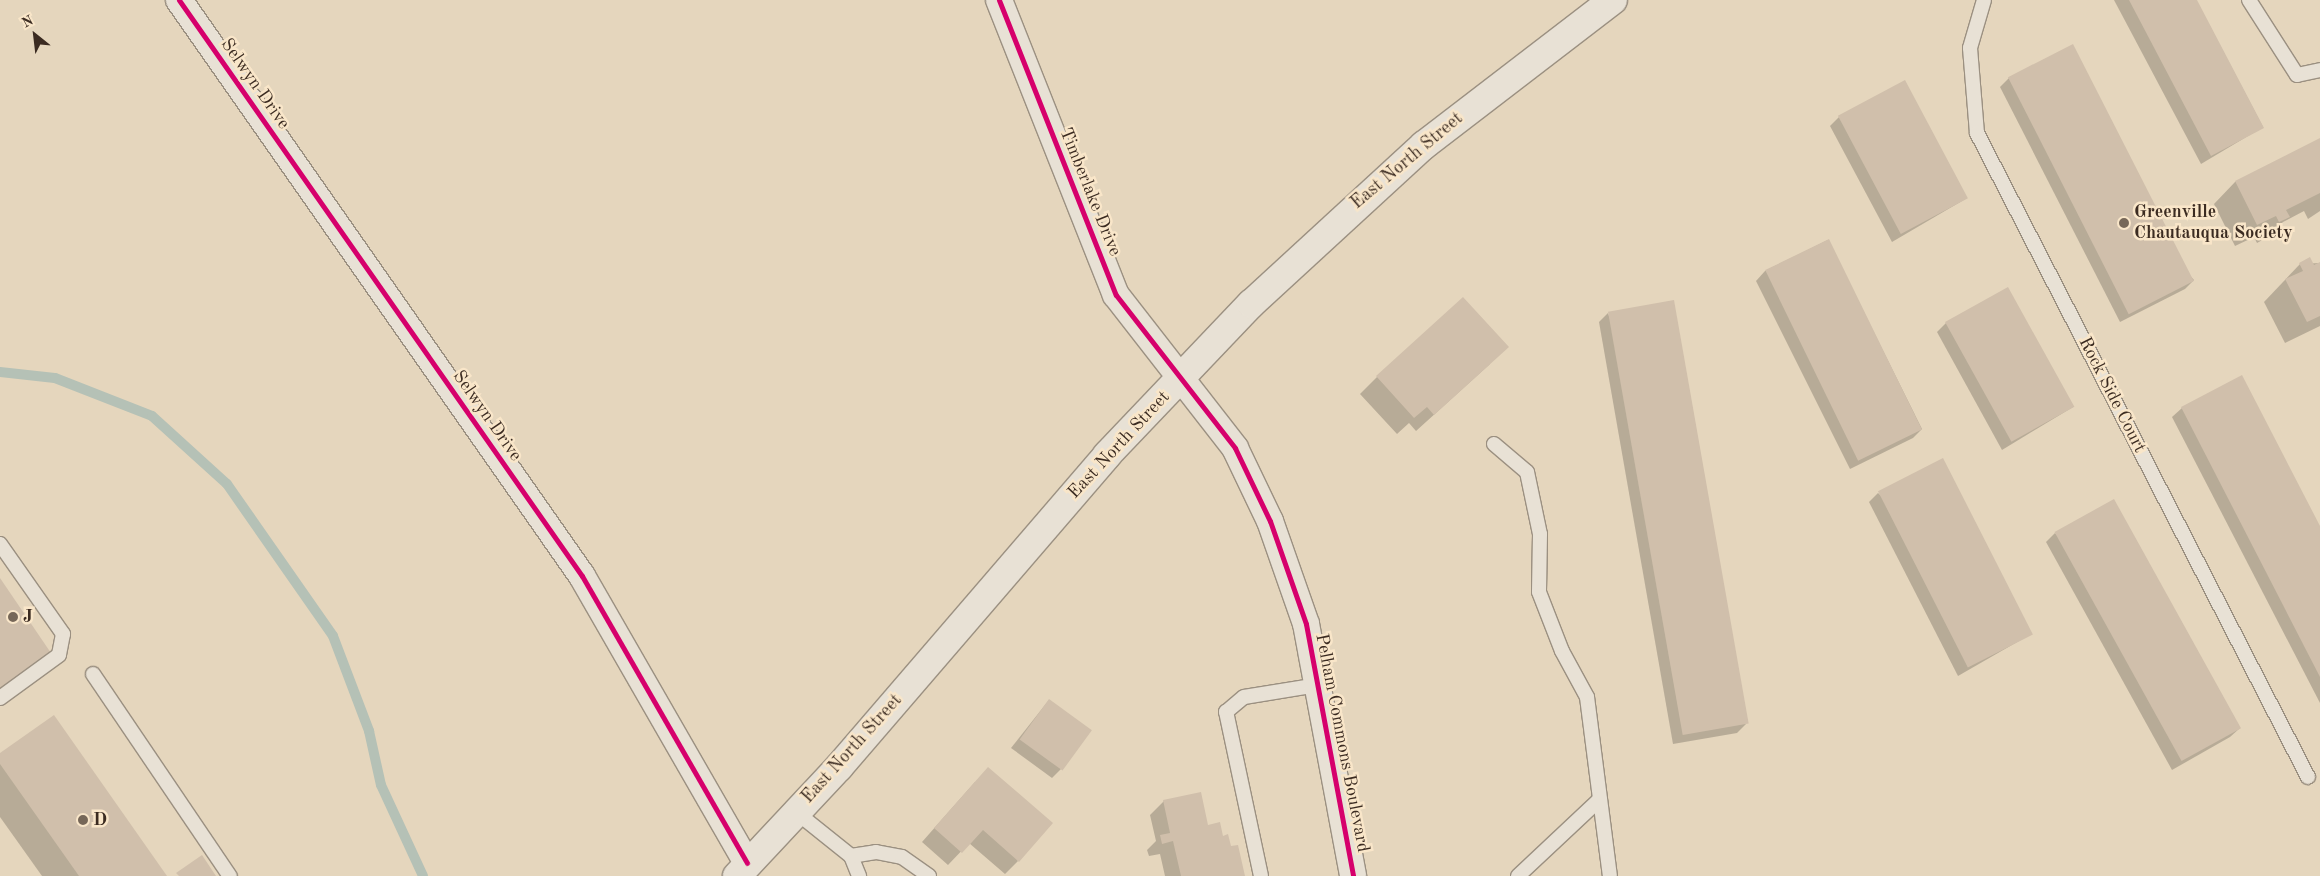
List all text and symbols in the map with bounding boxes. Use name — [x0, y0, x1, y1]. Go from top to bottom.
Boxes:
north arrow — [10, 10, 60, 60]
text: N — [20, 13, 36, 31]
street label: Selwyn Drive — [216, 34, 294, 134]
street label: East North Street — [1347, 108, 1467, 214]
street label: Timberlake Drive — [1054, 125, 1126, 259]
place label: Greenville Chautauqua Society — [2134, 202, 2293, 244]
marker: Greenville Chautauqua Society — [2118, 217, 2130, 229]
street label: Rock Side Court — [2074, 333, 2150, 457]
street label: Selwyn Drive — [448, 366, 526, 466]
street label: East North Street — [1064, 387, 1174, 503]
place label: J — [23, 606, 33, 628]
marker: J — [7, 611, 19, 623]
street label: Pelham Commons Boulevard — [1310, 632, 1374, 854]
street label: East North Street — [797, 690, 907, 808]
place label: D — [93, 809, 107, 831]
marker: D — [77, 814, 89, 826]

